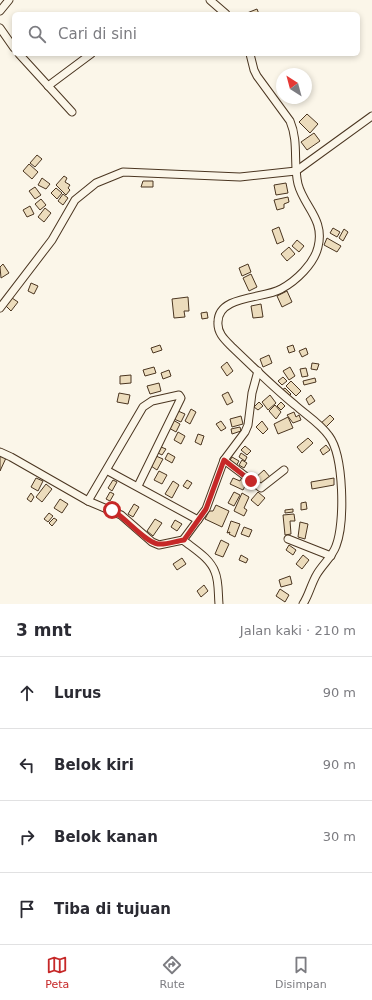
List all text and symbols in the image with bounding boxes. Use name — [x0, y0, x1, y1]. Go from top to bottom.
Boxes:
search box — [12, 12, 360, 56]
icon: search — [26, 23, 48, 45]
text: Cari di sini — [58, 25, 137, 43]
north arrow — [276, 68, 312, 104]
route end — [242, 472, 260, 490]
route start — [103, 501, 121, 519]
text: 3 mnt — [16, 620, 72, 640]
text: Jalan kaki · 210 m — [240, 623, 356, 638]
icon: ahead — [16, 682, 38, 704]
text: Lurus — [54, 684, 101, 702]
text: 90 m — [323, 685, 356, 700]
icon: left — [16, 754, 38, 776]
text: Belok kiri — [54, 756, 134, 774]
text: 90 m — [323, 757, 356, 772]
icon: right — [16, 826, 38, 848]
text: Belok kanan — [54, 828, 158, 846]
text: 30 m — [323, 829, 356, 844]
icon: arrive — [16, 898, 38, 920]
text: Tiba di tujuan — [54, 900, 171, 918]
tab: Peta — [45, 954, 69, 991]
tab: Rute — [160, 954, 185, 991]
tab: Disimpan — [275, 954, 327, 991]

